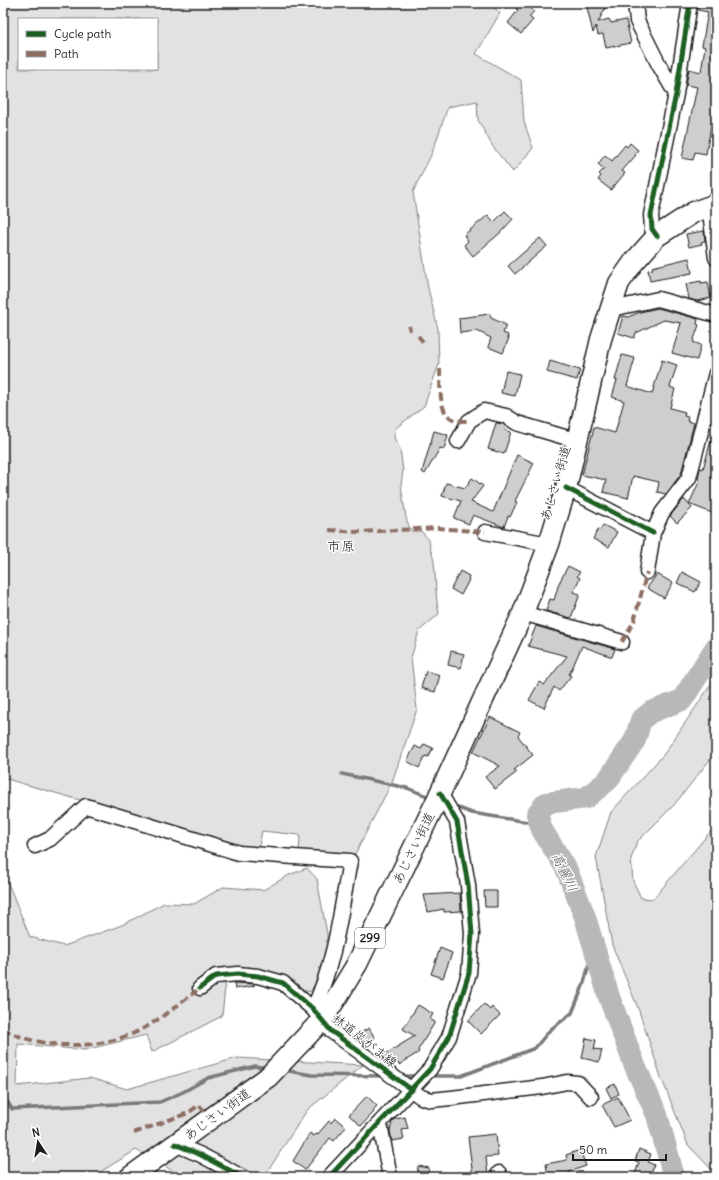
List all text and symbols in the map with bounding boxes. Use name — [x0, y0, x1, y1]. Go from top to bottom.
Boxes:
legend — [18, 18, 158, 70]
text: Cycle path — [54, 26, 111, 41]
text: Path — [54, 46, 79, 61]
street label: あじさい街道 — [537, 443, 574, 523]
district label: 市原 — [327, 537, 355, 555]
street label: あじさい街道 — [389, 809, 438, 887]
water label: 高麗川 — [548, 849, 582, 895]
road number: 299 — [355, 928, 385, 948]
street label: 林道炭がま線 — [329, 1010, 401, 1072]
street label: あじさい街道 — [181, 1085, 254, 1144]
north arrow — [18, 1122, 58, 1162]
text: N — [31, 1125, 41, 1140]
scale bar — [573, 1136, 666, 1162]
text: 50 m — [579, 1142, 608, 1157]

